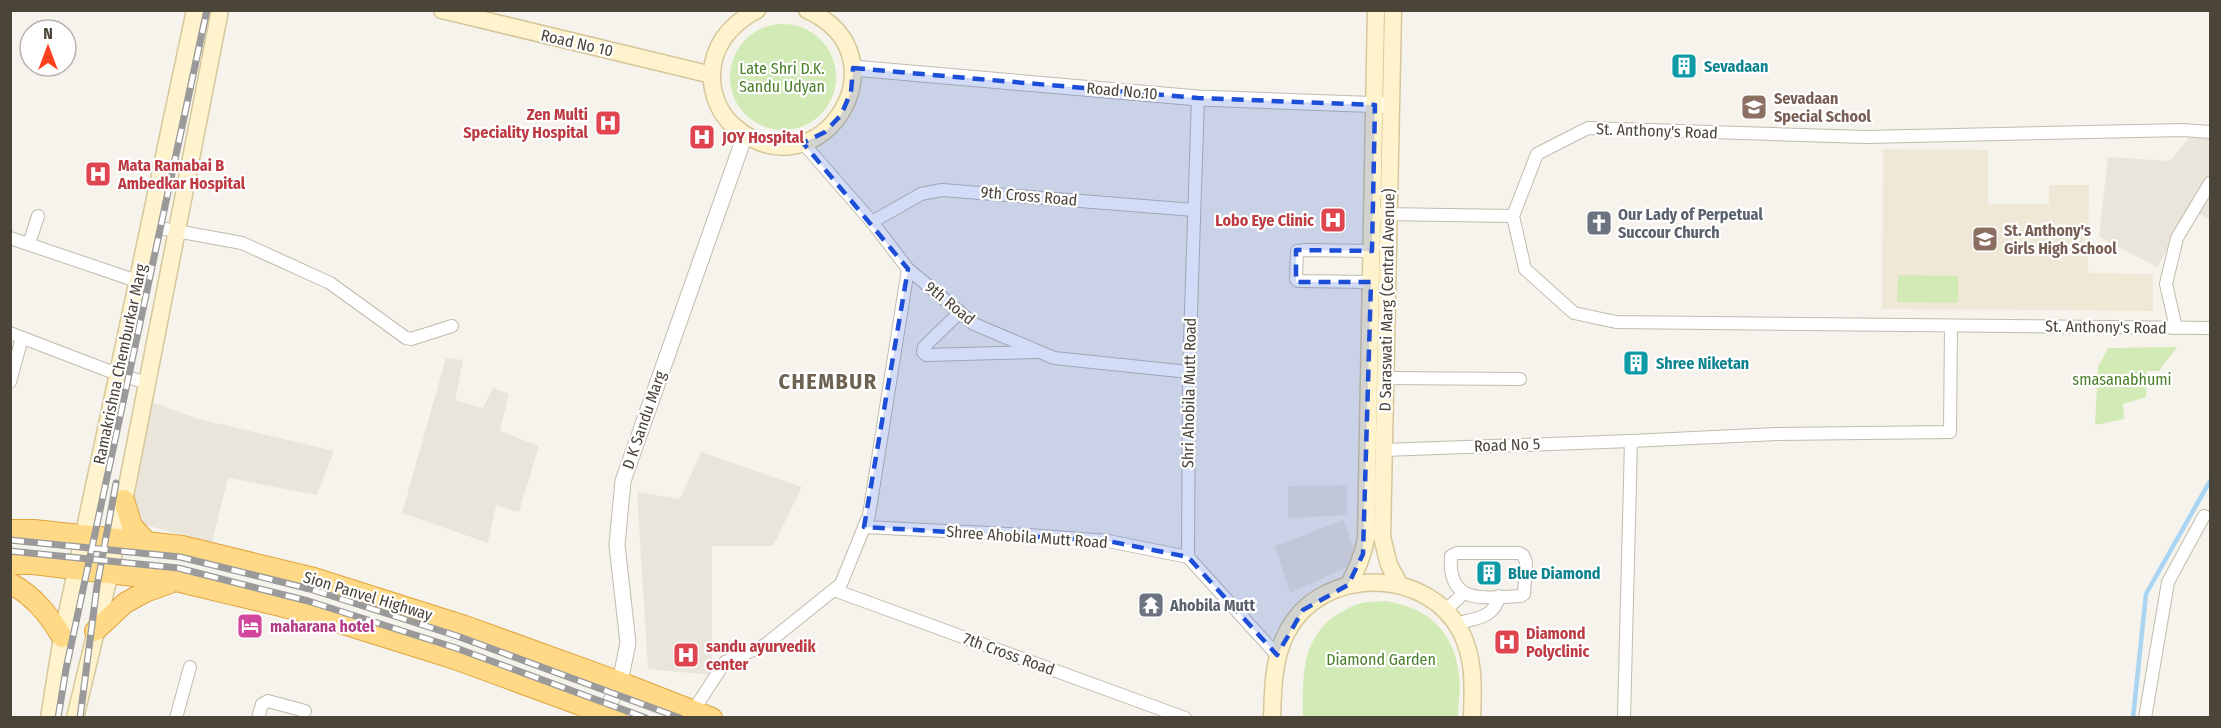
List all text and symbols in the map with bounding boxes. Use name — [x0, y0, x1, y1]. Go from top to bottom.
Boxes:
north arrow — [18, 18, 78, 78]
text: N — [43, 24, 53, 43]
street label: Road No 10 — [539, 25, 615, 61]
building icon: Sevadaan — [1669, 51, 1699, 81]
place label: Sevadaan — [1704, 57, 1768, 76]
park label: Late Shri D.K. Sandu Udyan — [739, 59, 825, 96]
street label: Road No.10 — [1086, 78, 1158, 104]
place label: Sevadaan Special School — [1774, 89, 1871, 126]
school or university icon: Sevadaan Special School — [1739, 92, 1769, 122]
place label: Zen Multi Speciality Hospital — [463, 105, 589, 142]
hospital icon: Zen Multi Speciality Hospital — [593, 108, 623, 138]
street label: St. Anthony's Road — [1596, 119, 1718, 143]
hospital icon: JOY Hospital — [687, 122, 717, 152]
place label: JOY Hospital — [721, 128, 804, 147]
place label: Mata Ramabai B Ambedkar Hospital — [117, 156, 246, 193]
hospital icon: Mata Ramabai B Ambedkar Hospital — [83, 159, 113, 189]
street label: 9th Cross Road — [980, 182, 1078, 210]
street label: D Saraswati Marg (Central Avenue) — [1376, 188, 1398, 412]
hospital icon: Lobo Eye Clinic — [1318, 205, 1348, 235]
place label: Our Lady of Perpetual Succour Church — [1618, 205, 1763, 242]
church icon: Our Lady of Perpetual Succour Church — [1584, 208, 1614, 238]
place label: Lobo Eye Clinic — [1215, 211, 1314, 230]
place label: St. Anthony's Girls High School — [2004, 221, 2117, 258]
school or university icon: St. Anthony's Girls High School — [1970, 224, 2000, 254]
street label: Ramakrishna Chemburkar Marg — [89, 262, 151, 466]
street label: 9th Road — [921, 277, 979, 329]
street label: St. Anthony's Road — [2045, 316, 2167, 338]
street label: Shri Ahobila Mutt Road — [1178, 318, 1200, 468]
building icon: Shree Niketan — [1621, 348, 1651, 378]
place label: Shree Niketan — [1656, 354, 1749, 373]
street label: D K Sandu Marg — [618, 368, 670, 471]
district label: CHEMBUR — [778, 368, 878, 395]
park label: smasanabhumi — [2072, 370, 2172, 389]
street label: Road No 5 — [1474, 434, 1540, 456]
street label: Shree Ahobila Mutt Road — [946, 522, 1108, 552]
building icon: Blue Diamond — [1474, 558, 1504, 588]
place label: Blue Diamond — [1508, 564, 1601, 583]
street label: Sion Panvel Highway — [301, 567, 436, 625]
temple icon: Ahobila Mutt — [1136, 590, 1166, 620]
place label: Ahobila Mutt — [1169, 596, 1255, 615]
hotel icon: maharana hotel — [235, 611, 265, 641]
place label: maharana hotel — [270, 617, 375, 636]
place label: Diamond Polyclinic — [1526, 624, 1589, 661]
hospital icon: Diamond Polyclinic — [1492, 627, 1522, 657]
street label: 7th Cross Road — [961, 629, 1057, 679]
place label: sandu ayurvedik center — [706, 637, 816, 674]
hospital icon: sandu ayurvedik center — [671, 640, 701, 670]
park label: Diamond Garden — [1326, 650, 1436, 669]

